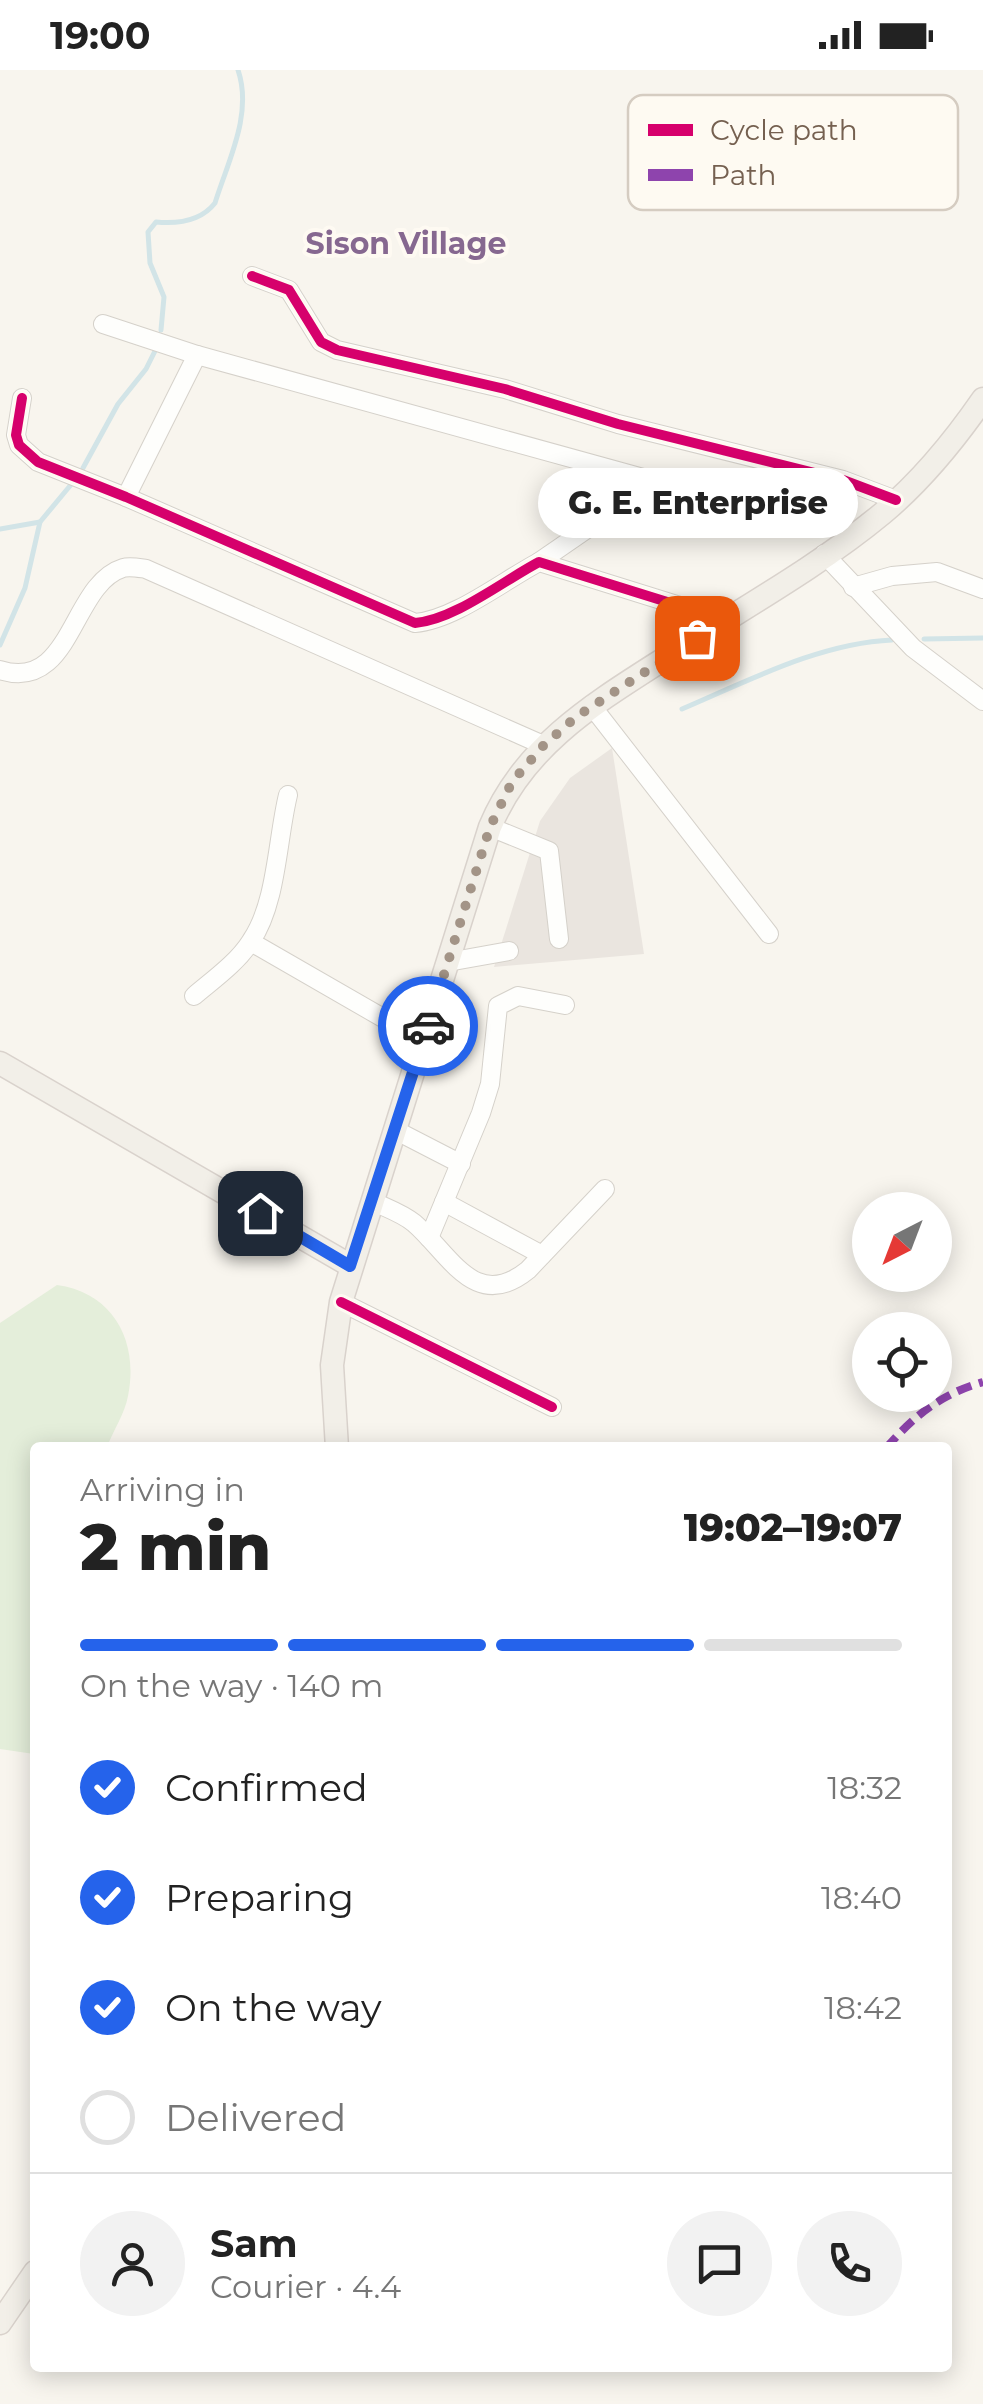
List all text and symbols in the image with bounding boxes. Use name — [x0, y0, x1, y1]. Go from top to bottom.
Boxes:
text: 19:00 — [50, 12, 151, 59]
legend — [628, 95, 958, 210]
text: Cycle path — [710, 113, 858, 147]
text: Path — [710, 158, 777, 192]
district label: Sison Village — [306, 225, 506, 262]
callout: G. E. Enterprise — [537, 468, 857, 538]
text: G. E. Enterprise — [568, 483, 828, 522]
pin — [655, 596, 740, 681]
icon: bag — [670, 611, 725, 666]
courier — [378, 976, 478, 1076]
icon: car — [401, 999, 456, 1054]
pin — [218, 1171, 303, 1256]
icon: home — [233, 1186, 288, 1241]
north arrow — [852, 1192, 952, 1292]
map controls — [852, 1192, 952, 1412]
button: locate — [852, 1312, 952, 1412]
text: Arriving in — [80, 1470, 245, 1509]
text: 19:02–19:07 — [684, 1504, 902, 1551]
text: 2 min — [80, 1507, 271, 1586]
text: On the way · 140 m — [80, 1666, 383, 1705]
icon: check — [80, 1760, 135, 1815]
text: Confirmed — [165, 1764, 368, 1811]
text: 18:32 — [827, 1768, 902, 1807]
icon: check — [80, 1870, 135, 1925]
text: Preparing — [165, 1874, 354, 1921]
text: 18:40 — [821, 1878, 902, 1917]
icon: check — [80, 1980, 135, 2035]
text: On the way — [165, 1984, 382, 2031]
text: 18:42 — [824, 1988, 902, 2027]
text: Delivered — [165, 2094, 346, 2141]
button: person — [80, 2211, 185, 2316]
button: chat — [667, 2211, 772, 2316]
button: phone — [797, 2211, 902, 2316]
text: Sam — [210, 2220, 298, 2267]
text: Courier · 4.4 — [210, 2267, 401, 2306]

